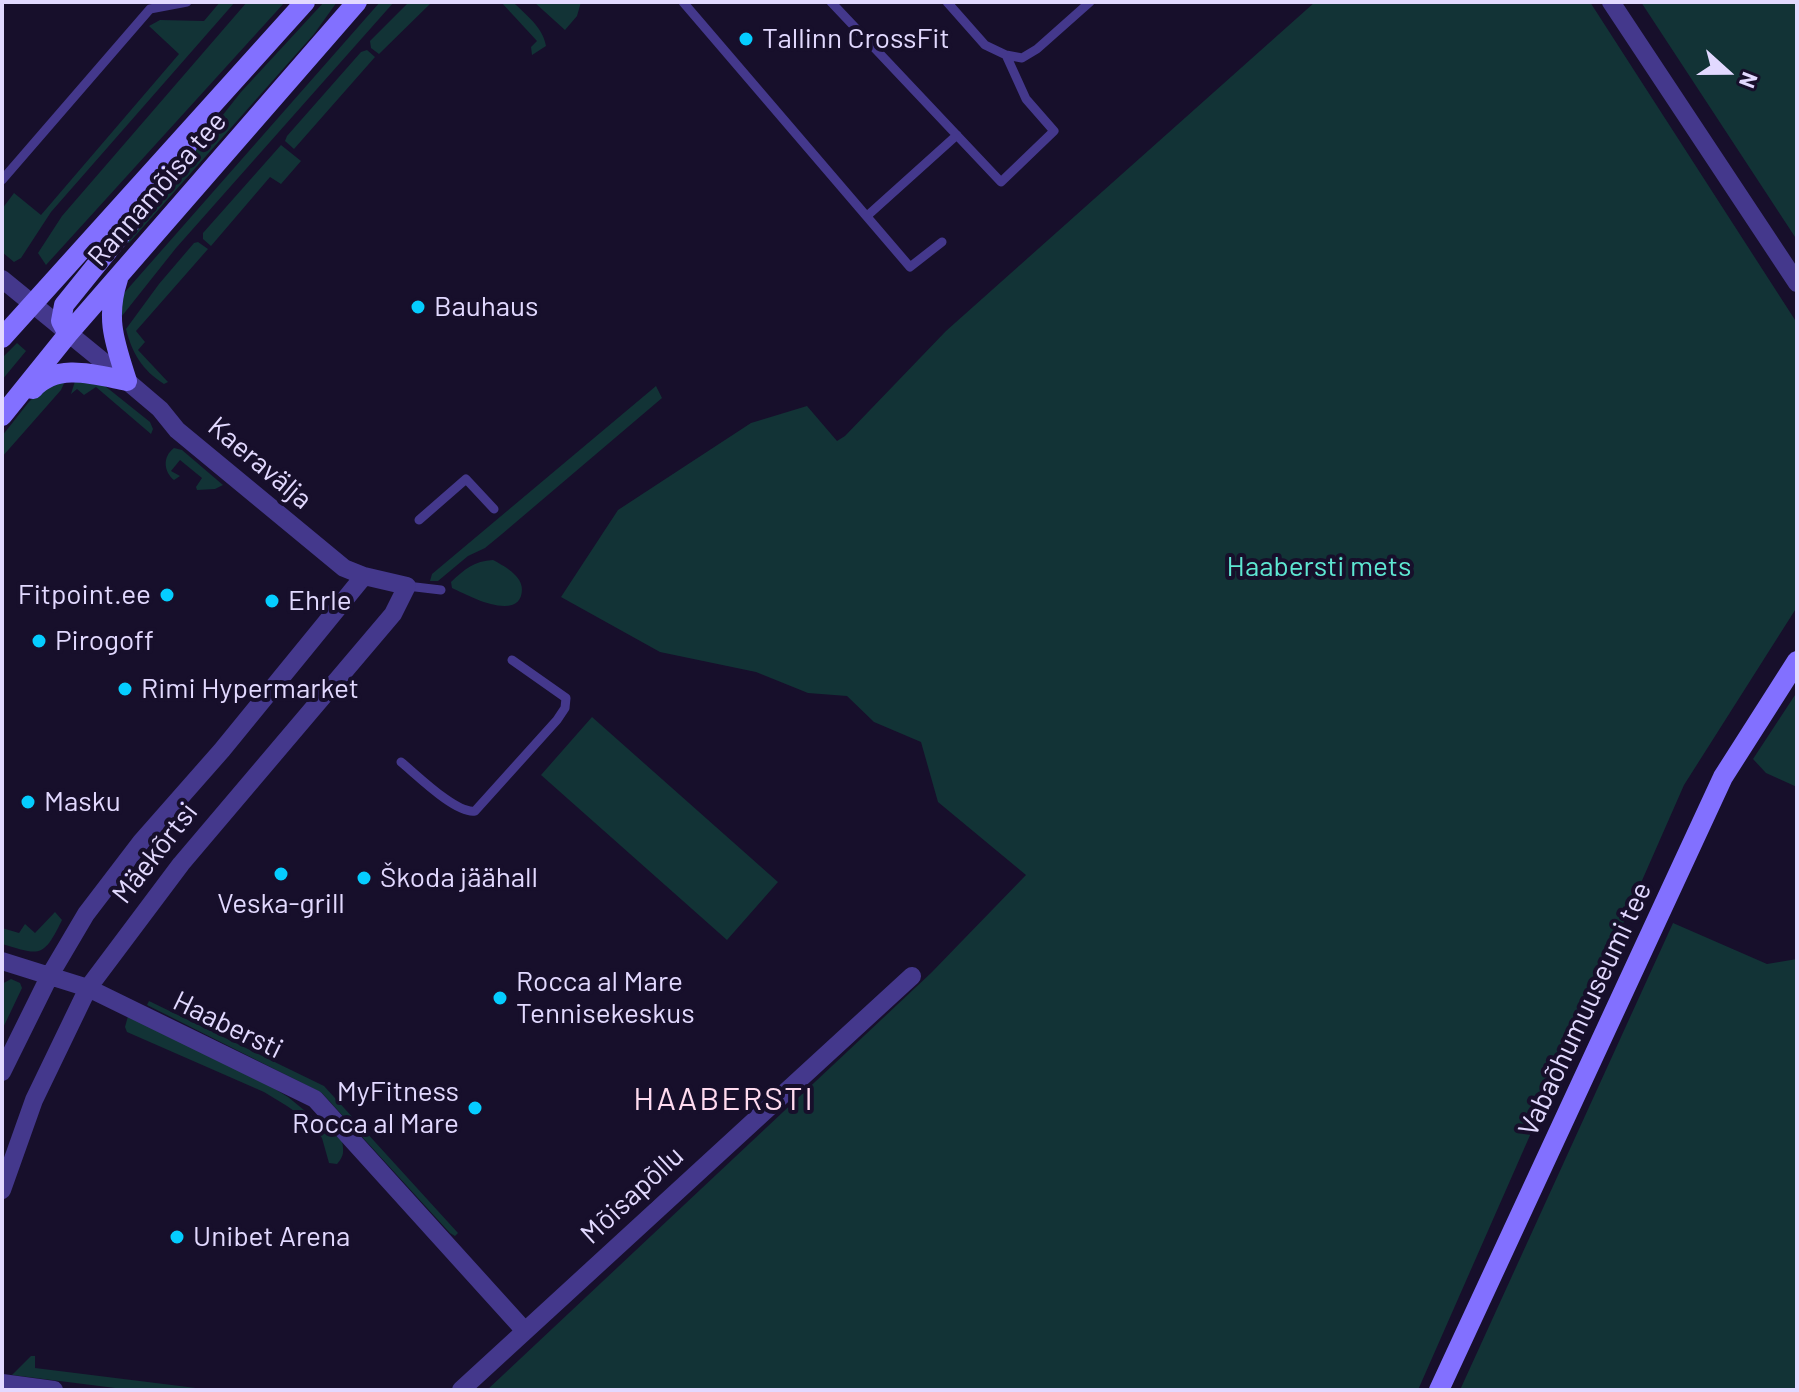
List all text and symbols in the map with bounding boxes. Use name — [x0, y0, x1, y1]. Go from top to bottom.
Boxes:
place label: Tallinn CrossFit — [762, 22, 950, 56]
marker: Tallinn CrossFit — [737, 30, 755, 48]
north arrow — [1687, 32, 1767, 112]
text: N — [1735, 69, 1764, 92]
street label: Rannamõisa tee — [81, 105, 233, 273]
place label: Bauhaus — [434, 290, 539, 324]
marker: Bauhaus — [409, 298, 427, 316]
street label: Kaeravälja — [201, 410, 319, 516]
park label: Haabersti mets — [1227, 550, 1411, 584]
place label: Fitpoint.ee — [18, 578, 151, 612]
place label: Ehrle — [288, 584, 352, 618]
marker: Fitpoint.ee — [158, 586, 176, 604]
marker: Ehrle — [263, 592, 281, 610]
place label: Pirogoff — [55, 624, 154, 658]
marker: Pirogoff — [30, 632, 48, 650]
place label: Rimi Hypermarket — [141, 672, 359, 706]
marker: Rimi Hypermarket — [116, 680, 134, 698]
place label: Masku — [44, 785, 121, 819]
marker: Masku — [19, 793, 37, 811]
street label: Mäekõrtsi — [105, 796, 205, 910]
place label: Škoda jäähall — [380, 861, 538, 895]
marker: Veska-grill — [272, 865, 290, 883]
marker: Škoda jäähall — [355, 869, 373, 887]
street label: Vabaõhumuuseumi tee — [1511, 877, 1659, 1141]
place label: Veska-grill — [217, 887, 345, 921]
place label: Rocca al Mare Tennisekeskus — [516, 965, 695, 1031]
street label: Haabersti — [168, 984, 288, 1066]
marker: Rocca al Mare Tennisekeskus — [491, 989, 509, 1007]
place label: MyFitness Rocca al Mare — [292, 1075, 459, 1141]
district label: HAABERSTI — [633, 1080, 815, 1118]
marker: MyFitness Rocca al Mare — [466, 1099, 484, 1117]
street label: Mõisapõllu — [574, 1139, 690, 1251]
place label: Unibet Arena — [193, 1220, 350, 1254]
marker: Unibet Arena — [168, 1228, 186, 1246]

